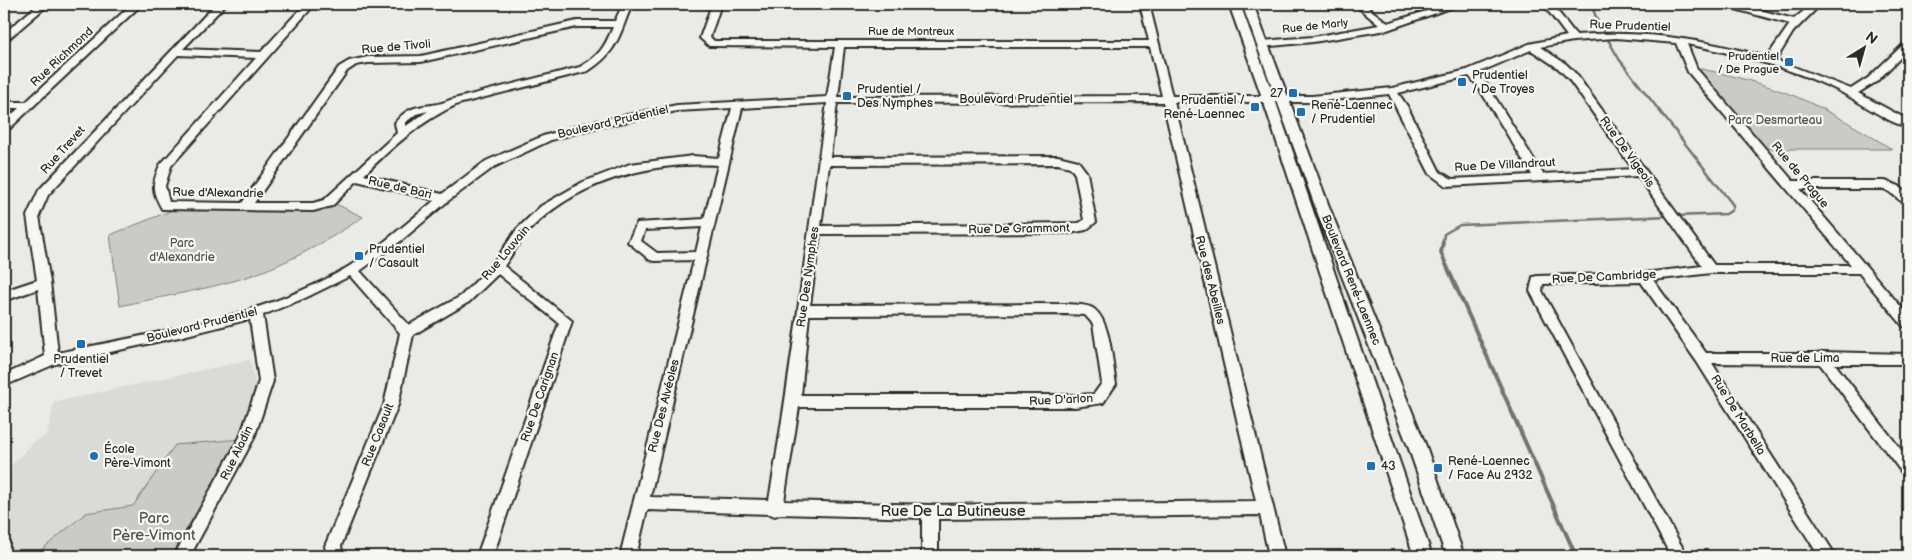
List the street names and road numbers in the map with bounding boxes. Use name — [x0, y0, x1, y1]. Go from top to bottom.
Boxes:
street label: Rue de Marly — [1281, 16, 1349, 36]
street label: Rue Prudentiel — [1589, 17, 1671, 35]
street label: Rue Richmond — [28, 24, 97, 90]
street label: Rue de Montreux — [868, 25, 954, 38]
street label: Rue de Tivoli — [361, 36, 431, 58]
street label: Boulevard Prudentiel — [959, 92, 1073, 107]
street label: Boulevard Prudentiel — [556, 102, 670, 142]
street label: Rue De Vigeois — [1596, 114, 1658, 190]
street label: Rue Trevet — [38, 123, 89, 177]
street label: Rue de Prague — [1768, 139, 1832, 211]
street label: Rue De Villandraut — [1454, 155, 1556, 175]
street label: Rue de Bari — [367, 173, 434, 203]
street label: Rue d'Alexandrie — [172, 185, 264, 201]
street label: Boulevard René-Laennec — [1318, 213, 1384, 347]
street label: Rue De Grammont — [968, 221, 1070, 237]
street label: Rue Louvain — [479, 222, 534, 284]
street label: Rue Des Nymphes — [794, 226, 822, 328]
street label: Rue des Abeilles — [1192, 234, 1228, 326]
street label: Rue De Cambridge — [1551, 267, 1657, 287]
street label: Boulevard Prudentiel — [145, 304, 259, 346]
street label: Rue De Carignan — [518, 350, 563, 444]
street label: Rue de Lima — [1770, 351, 1840, 366]
street label: Rue Des Alvéoles — [645, 358, 683, 454]
street label: Rue De Marbella — [1707, 372, 1769, 458]
street label: Rue D'arlon — [1029, 391, 1094, 409]
street label: Rue Casault — [359, 401, 398, 469]
street label: Rue Aladin — [217, 423, 257, 483]
street label: Rue De La Butineuse — [880, 502, 1026, 521]

